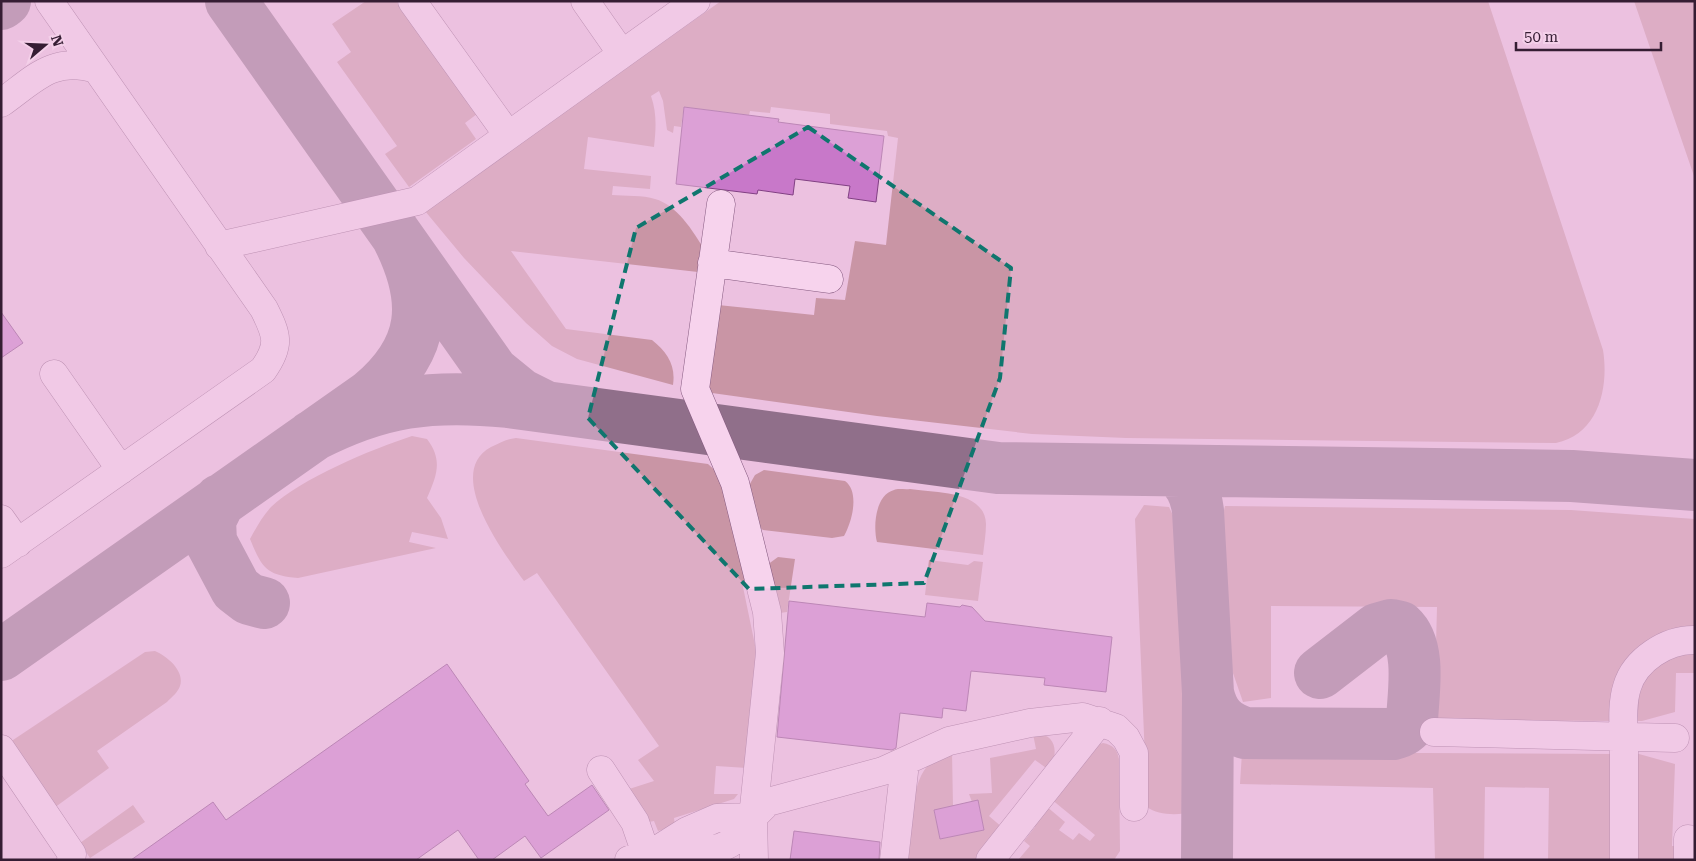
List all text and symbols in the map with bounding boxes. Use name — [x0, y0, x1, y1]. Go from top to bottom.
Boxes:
north arrow — [20, 20, 70, 70]
scale bar — [1516, 20, 1661, 52]
text: 50 m — [1524, 28, 1559, 46]
text: N — [48, 33, 67, 49]

